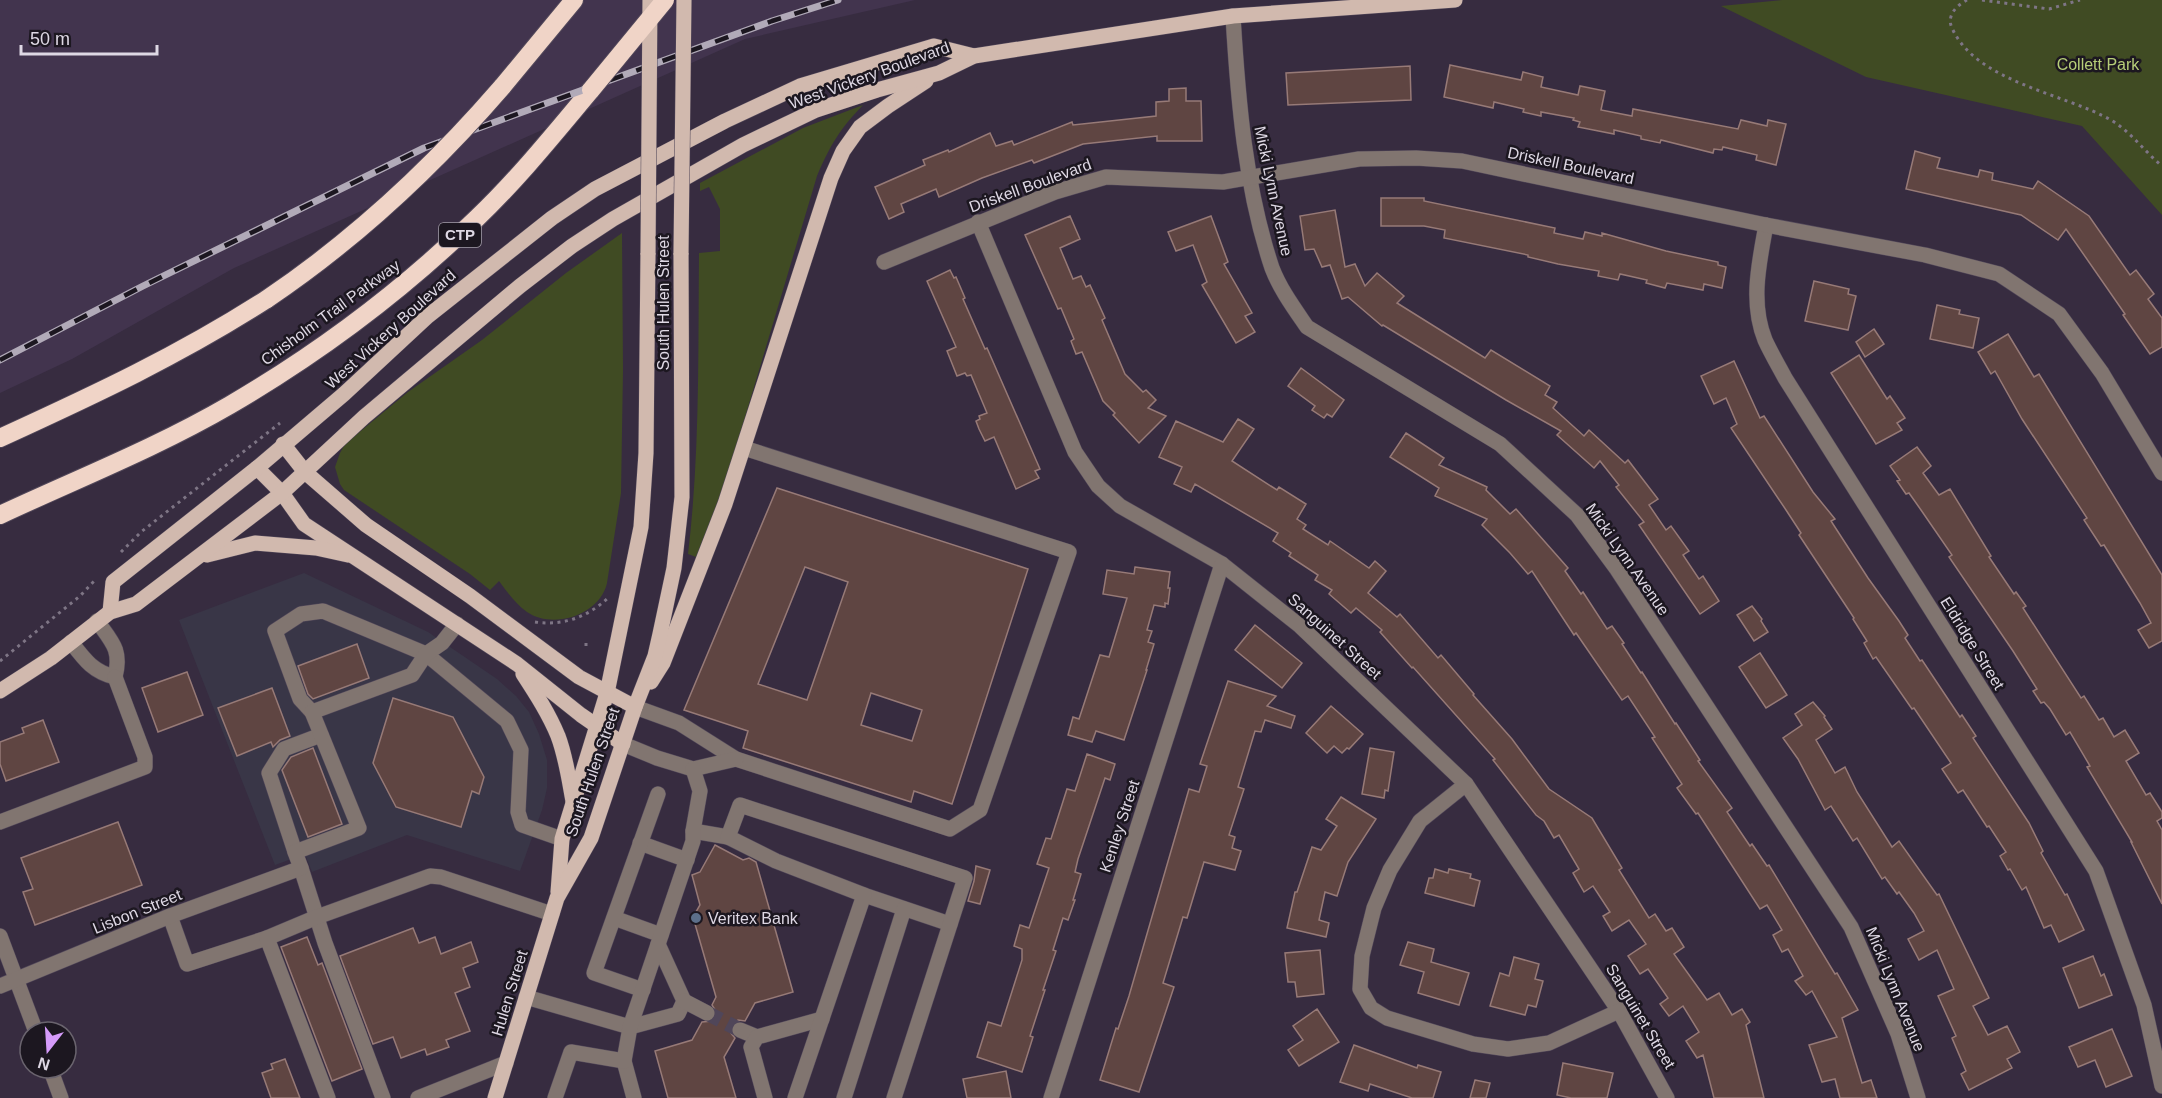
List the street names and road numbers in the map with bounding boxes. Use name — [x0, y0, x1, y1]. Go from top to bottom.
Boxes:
street label: West Vickery Boulevard — [787, 39, 952, 112]
street label: Micki Lynn Avenue — [1251, 125, 1296, 258]
street label: Driskell Boulevard — [1506, 144, 1636, 187]
street label: Driskell Boulevard — [967, 155, 1094, 216]
road number: CTP — [439, 223, 481, 247]
street label: South Hulen Street — [655, 235, 672, 371]
street label: Chisholm Trail Parkway — [258, 256, 403, 368]
street label: West Vickery Boulevard — [322, 266, 459, 392]
street label: Micki Lynn Avenue — [1583, 500, 1673, 619]
street label: Sanguinet Street — [1285, 590, 1385, 683]
street label: Eldridge Street — [1937, 594, 2008, 693]
street label: South Hulen Street — [562, 705, 623, 839]
street label: Kenley Street — [1097, 777, 1143, 874]
street label: Lisbon Street — [90, 886, 185, 937]
street label: Micki Lynn Avenue — [1863, 925, 1928, 1054]
street label: Hulen Street — [488, 948, 531, 1038]
street label: Sanguinet Street — [1603, 961, 1679, 1072]

